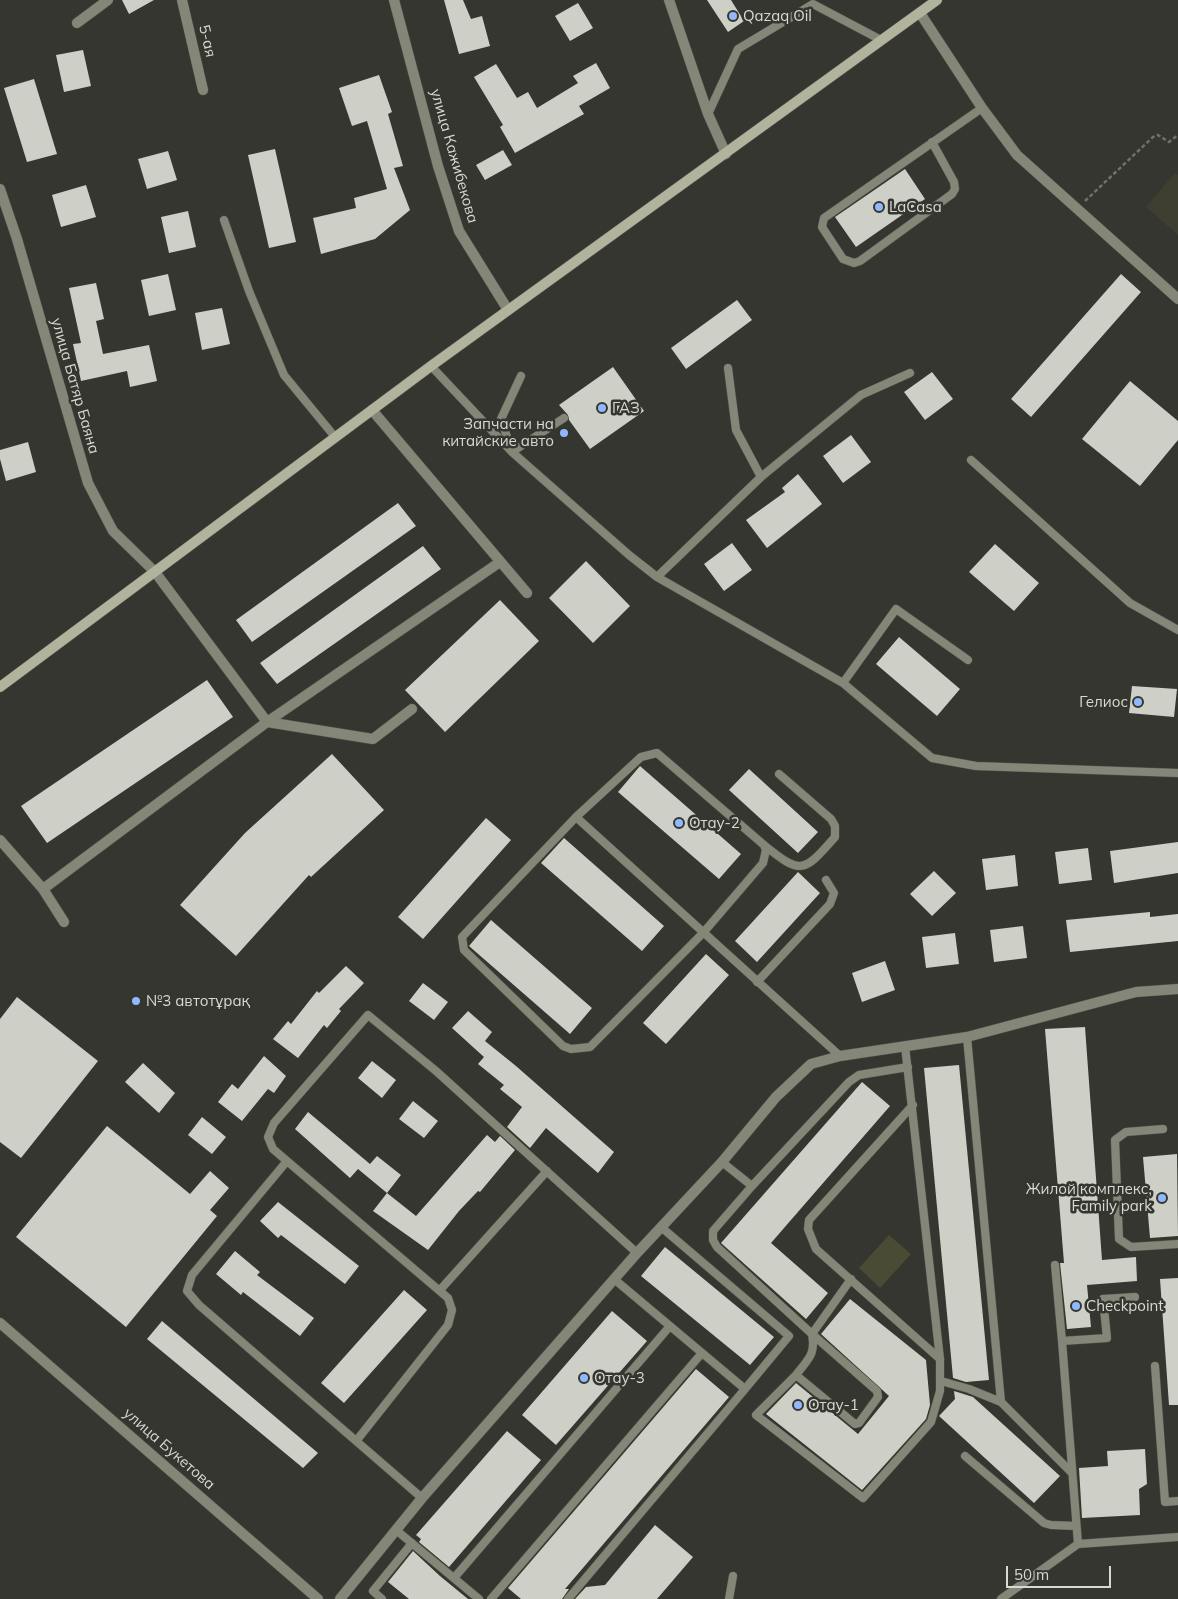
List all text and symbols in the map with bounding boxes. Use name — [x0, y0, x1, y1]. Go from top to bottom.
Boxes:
place label: Qazaq Oil — [743, 7, 812, 25]
marker: Qazaq Oil — [727, 10, 739, 22]
street label: 5-ая — [195, 23, 219, 59]
street label: улица Кажибекова — [426, 87, 482, 225]
place label: LaCasa — [889, 198, 942, 216]
marker: LaCasa — [873, 201, 885, 213]
street label: улица Батяр Баяна — [47, 316, 103, 456]
place label: ГАЗ — [612, 399, 640, 417]
marker: ГАЗ — [596, 402, 608, 414]
place label: Запчасти на китайские авто — [442, 415, 554, 450]
marker: Запчасти на китайские авто — [558, 427, 570, 439]
place label: Гелиос — [1079, 693, 1128, 711]
marker: Гелиос — [1132, 696, 1144, 708]
place label: Отау-2 — [689, 814, 740, 832]
marker: Отау-2 — [673, 817, 685, 829]
place label: №3 автотұрақ — [146, 992, 250, 1010]
marker: №3 автотұрақ — [130, 995, 142, 1007]
place label: Жилой комплекс, Family park — [1026, 1180, 1152, 1215]
marker: Жилой комплекс, Family park — [1156, 1192, 1168, 1204]
place label: Checkpoint — [1086, 1297, 1164, 1315]
marker: Checkpoint — [1070, 1300, 1082, 1312]
place label: Отау-3 — [594, 1369, 645, 1387]
marker: Отау-3 — [578, 1372, 590, 1384]
place label: Отау-1 — [808, 1396, 859, 1414]
marker: Отау-1 — [792, 1399, 804, 1411]
street label: улица Букетова — [120, 1404, 218, 1494]
scale bar — [1008, 1556, 1113, 1588]
text: 50 m — [1014, 1565, 1049, 1584]

